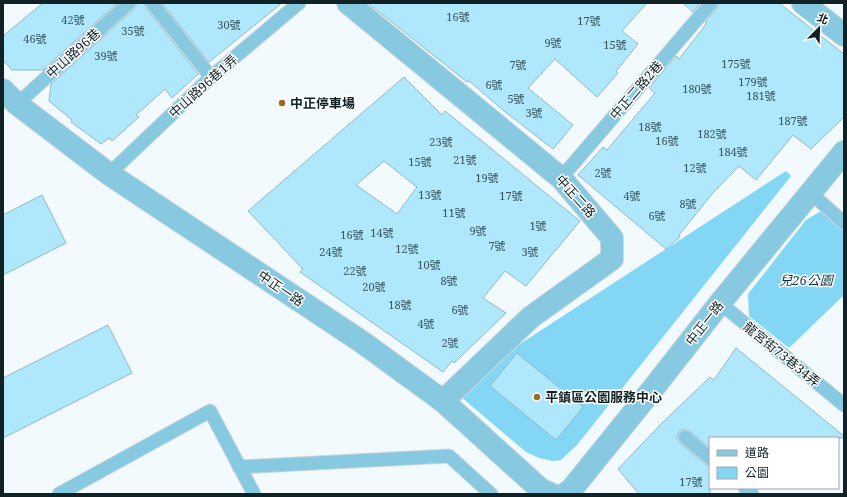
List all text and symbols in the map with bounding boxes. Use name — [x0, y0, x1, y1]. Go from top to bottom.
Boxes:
north arrow — [799, 8, 839, 48]
house number: 16號 — [446, 9, 470, 24]
text: 北 — [815, 9, 831, 27]
house number: 42號 — [61, 12, 85, 27]
house number: 17號 — [577, 13, 601, 28]
house number: 30號 — [217, 17, 241, 32]
house number: 35號 — [121, 23, 145, 38]
street label: 中山路96巷 — [42, 24, 104, 82]
house number: 46號 — [23, 31, 47, 46]
house number: 9號 — [544, 35, 562, 50]
house number: 15號 — [603, 37, 627, 52]
house number: 39號 — [94, 48, 118, 63]
street label: 中山路96巷1弄 — [165, 50, 241, 122]
house number: 175號 — [721, 56, 751, 71]
house number: 7號 — [509, 57, 527, 72]
street label: 中正二路2巷 — [605, 57, 667, 123]
house number: 179號 — [738, 74, 768, 89]
house number: 6號 — [485, 77, 503, 92]
house number: 180號 — [682, 81, 712, 96]
house number: 181號 — [746, 88, 776, 103]
house number: 5號 — [507, 91, 525, 106]
place label: 中正停車場 — [290, 94, 355, 112]
marker: 中正停車場 — [277, 98, 287, 108]
house number: 3號 — [525, 105, 543, 120]
house number: 187號 — [778, 113, 808, 128]
house number: 18號 — [638, 119, 662, 134]
house number: 182號 — [697, 126, 727, 141]
house number: 16號 — [655, 133, 679, 148]
house number: 23號 — [429, 134, 453, 149]
house number: 184號 — [718, 144, 748, 159]
house number: 21號 — [453, 152, 477, 167]
house number: 15號 — [408, 154, 432, 169]
house number: 12號 — [683, 160, 707, 175]
house number: 2號 — [594, 165, 612, 180]
house number: 19號 — [475, 170, 499, 185]
street label: 中正二路 — [552, 171, 600, 221]
house number: 13號 — [418, 187, 442, 202]
house number: 17號 — [499, 188, 523, 203]
house number: 4號 — [623, 188, 641, 203]
house number: 8號 — [679, 196, 697, 211]
house number: 11號 — [442, 205, 466, 220]
house number: 6號 — [648, 208, 666, 223]
house number: 1號 — [529, 218, 547, 233]
house number: 9號 — [469, 223, 487, 238]
house number: 14號 — [370, 225, 394, 240]
house number: 16號 — [340, 227, 364, 242]
house number: 7號 — [488, 238, 506, 253]
house number: 12號 — [395, 241, 419, 256]
house number: 24號 — [319, 244, 343, 259]
house number: 3號 — [521, 244, 539, 259]
house number: 10號 — [417, 257, 441, 272]
house number: 22號 — [343, 263, 367, 278]
street label: 中正一路 — [254, 266, 308, 310]
park label: 兒26公園 — [779, 271, 835, 289]
house number: 8號 — [440, 273, 458, 288]
house number: 20號 — [362, 279, 386, 294]
house number: 18號 — [388, 297, 412, 312]
street label: 中正一路 — [681, 297, 727, 349]
house number: 6號 — [451, 302, 469, 317]
house number: 4號 — [417, 316, 435, 331]
street label: 龍宮街73巷34弄 — [740, 317, 824, 391]
house number: 2號 — [441, 335, 459, 350]
place label: 平鎮區公園服務中心 — [545, 388, 662, 406]
marker: 平鎮區公園服務中心 — [532, 392, 542, 402]
legend — [709, 437, 839, 489]
text: 道路 — [745, 444, 769, 461]
text: 公園 — [745, 464, 769, 481]
house number: 17號 — [679, 474, 703, 489]

